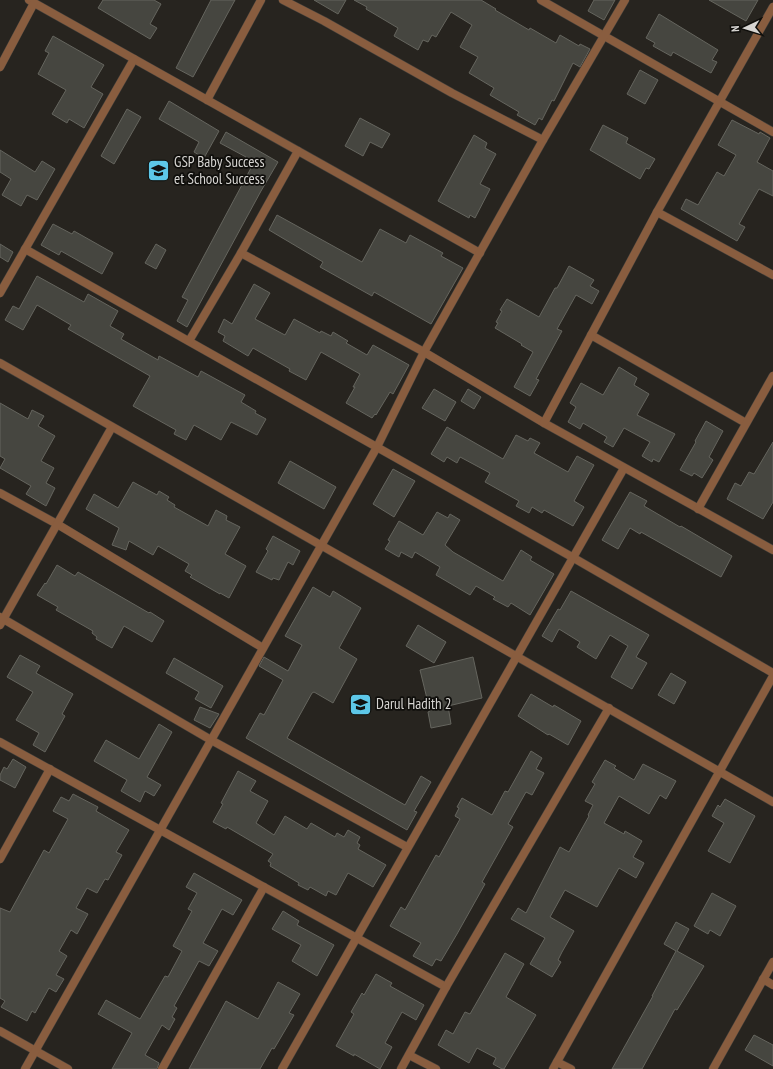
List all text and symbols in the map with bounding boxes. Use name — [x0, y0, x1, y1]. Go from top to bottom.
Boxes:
north arrow — [725, 8, 765, 48]
text: N — [728, 25, 742, 32]
place label: GSP Baby Success et School Success — [174, 152, 265, 188]
school or university icon: GSP Baby Success et School Success — [146, 158, 172, 184]
school or university icon: Darul Hadith 2 — [348, 691, 374, 717]
place label: Darul Hadith 2 — [376, 694, 452, 713]

